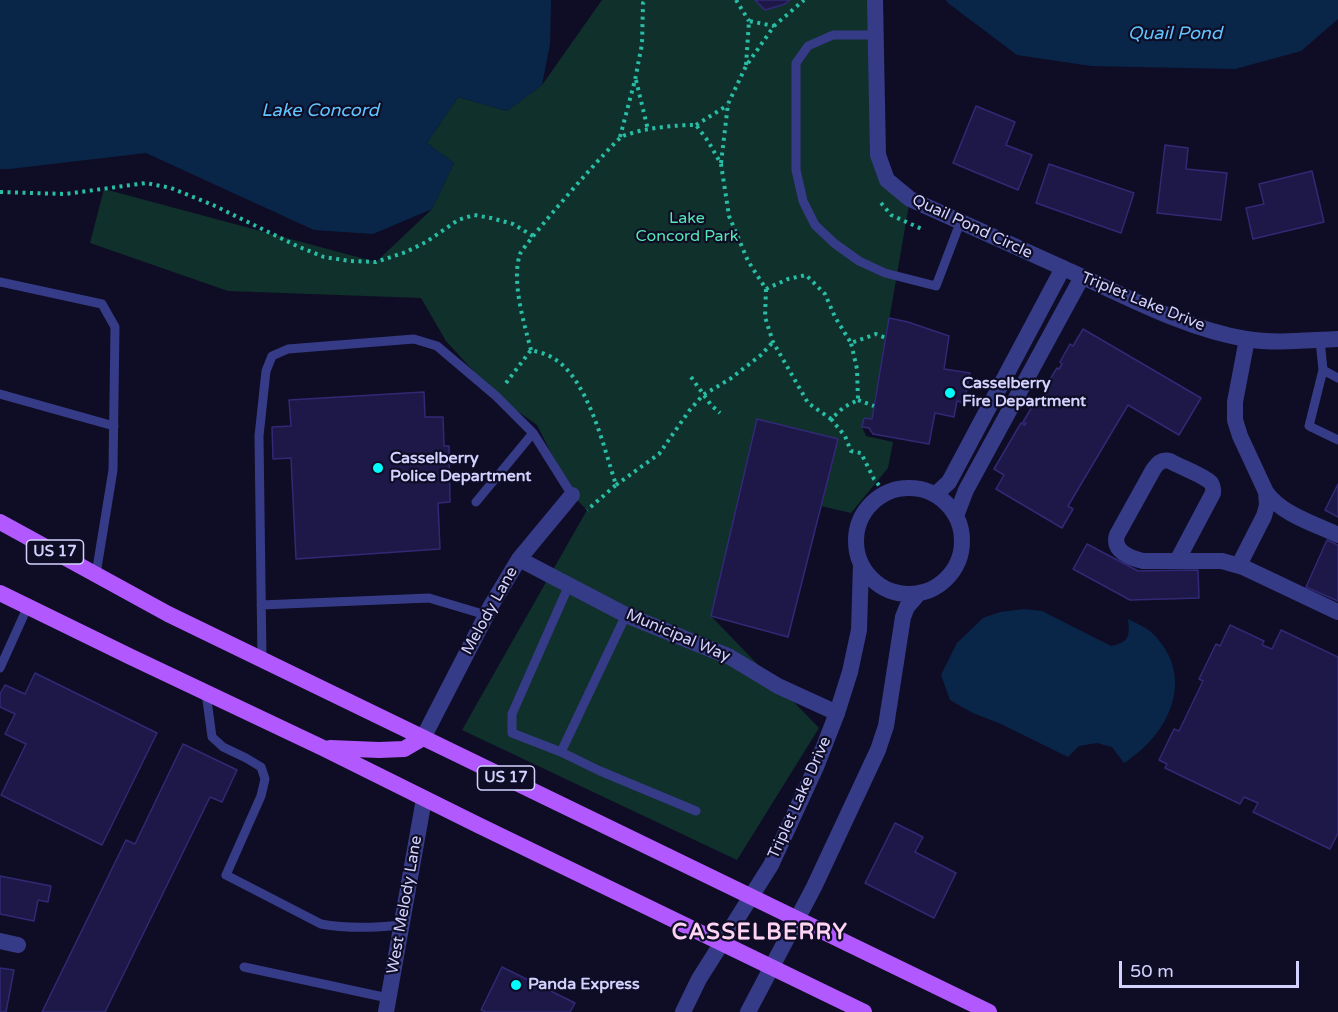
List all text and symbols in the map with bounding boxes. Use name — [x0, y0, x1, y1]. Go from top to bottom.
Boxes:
water label: Quail Pond — [1128, 23, 1222, 45]
water label: Lake Concord — [261, 100, 379, 122]
street label: Quail Pond Circle — [909, 191, 1035, 263]
park label: Lake Concord Park — [636, 209, 738, 247]
street label: Triplet Lake Drive — [1078, 268, 1208, 336]
place label: Casselberry Fire Department — [962, 374, 1086, 412]
marker: Casselberry Fire Department — [943, 386, 957, 400]
place label: Casselberry Police Department — [390, 449, 531, 487]
marker: Casselberry Police Department — [371, 461, 385, 475]
road number: US 17 — [26, 540, 84, 564]
street label: Melody Lane — [458, 564, 522, 658]
street label: Municipal Way — [623, 605, 733, 667]
street label: Triplet Lake Drive — [764, 734, 836, 862]
road number: US 17 — [478, 766, 534, 790]
street label: West Melody Lane — [383, 834, 427, 976]
district label: CASSELBERRY — [672, 920, 848, 946]
scale bar — [1122, 949, 1302, 987]
text: 50 m — [1130, 960, 1174, 982]
place label: Panda Express — [528, 975, 640, 995]
marker: Panda Express — [509, 978, 523, 992]

